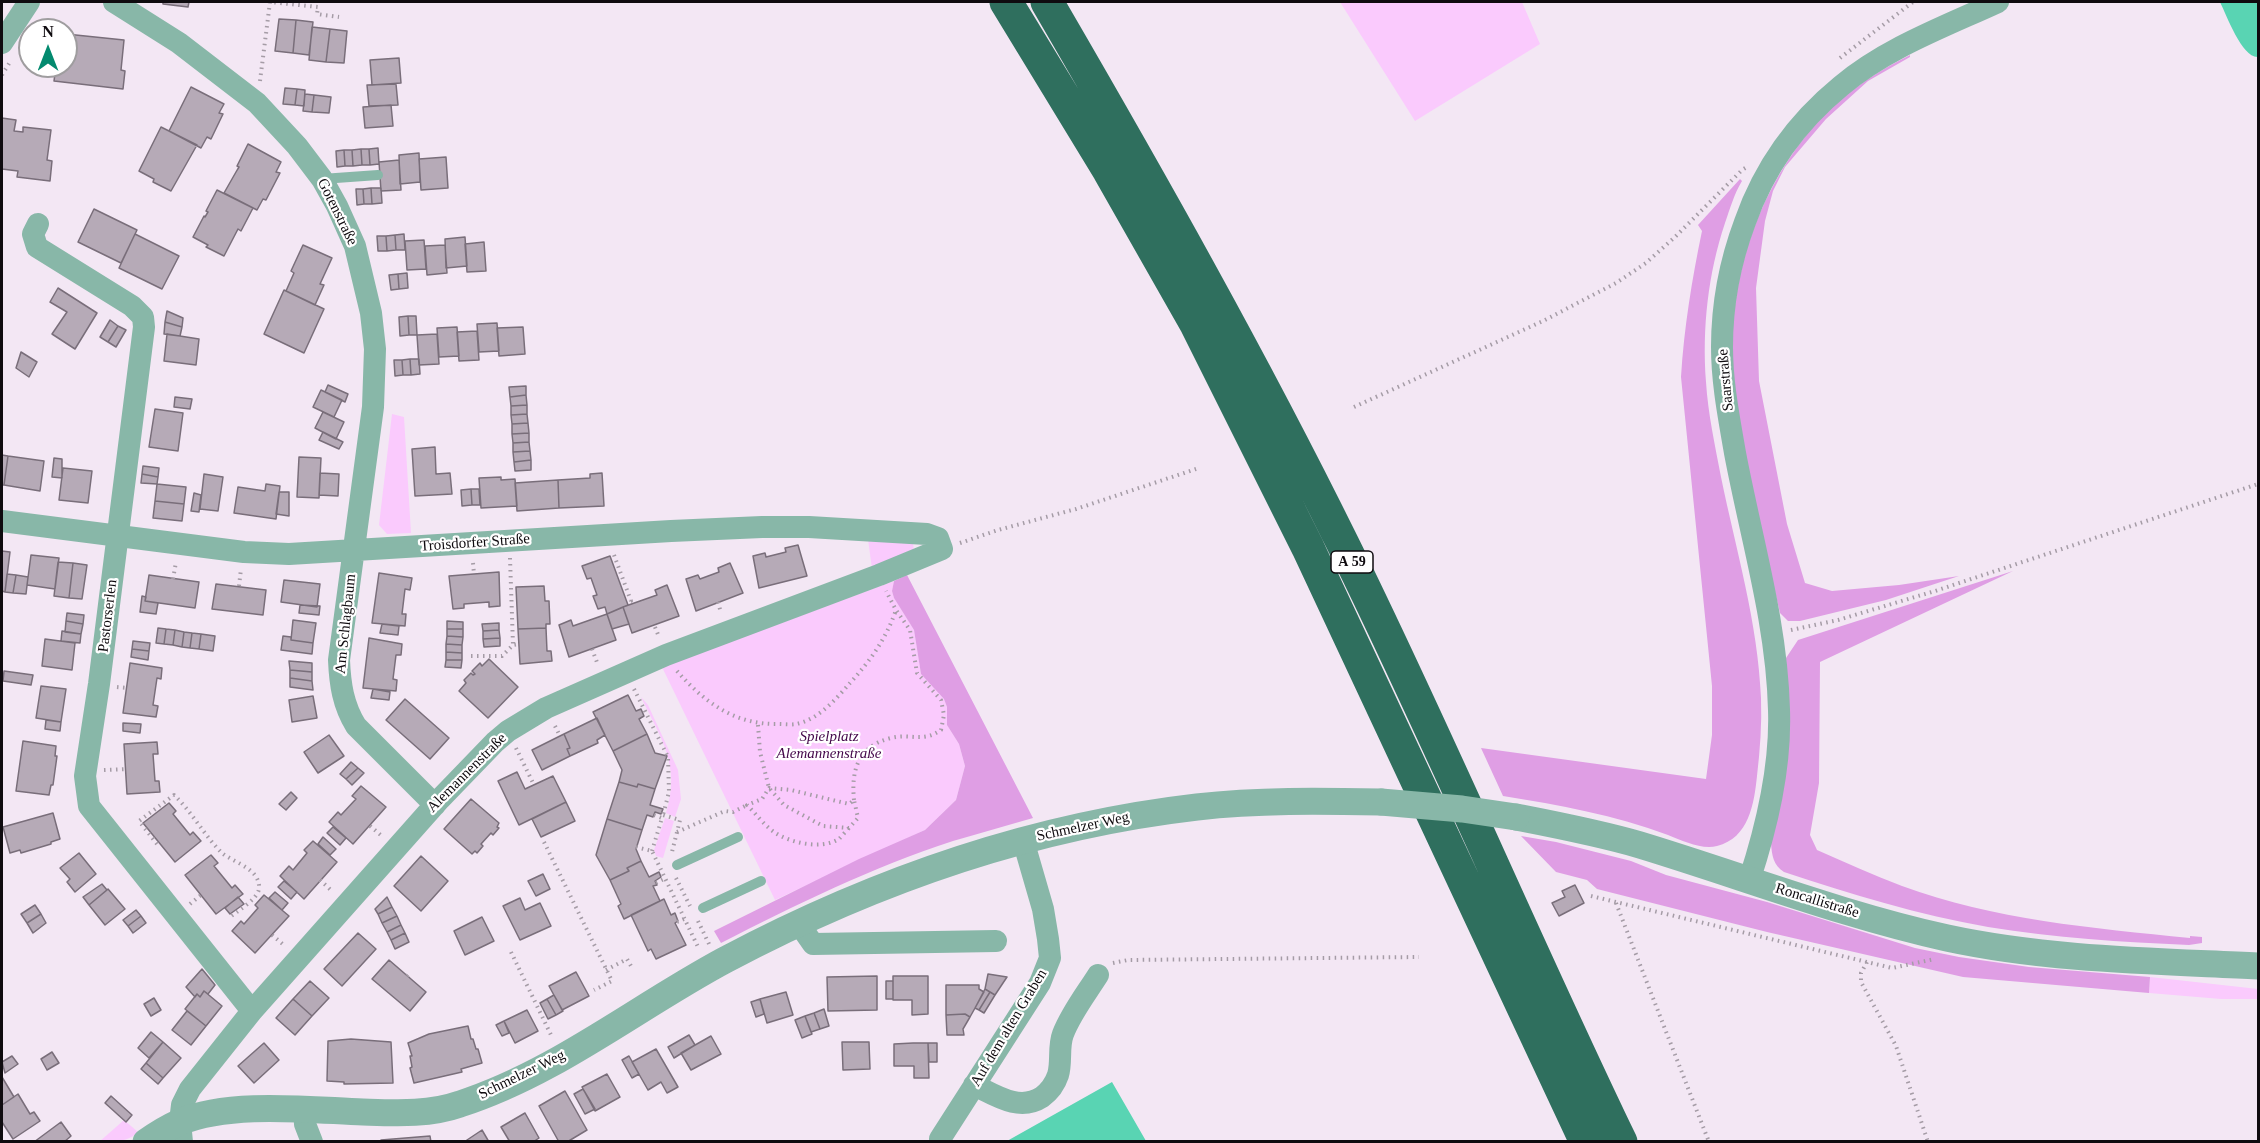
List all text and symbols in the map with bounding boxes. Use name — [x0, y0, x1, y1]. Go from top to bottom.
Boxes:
north arrow — [18, 18, 78, 78]
text: N — [42, 23, 54, 40]
street label: Gotenstraße — [313, 175, 361, 249]
street label: Saarstraße — [1714, 348, 1738, 412]
street label: Troisdorfer Straße — [420, 530, 530, 556]
road number: A 59 — [1331, 551, 1373, 573]
street label: Am Schlagbaum — [332, 573, 360, 675]
street label: Pastorserlen — [95, 579, 121, 653]
park label: Spielplatz Alemannenstraße — [777, 728, 881, 763]
street label: Alemannenstraße — [424, 730, 510, 816]
street label: Schmelzer Weg — [1035, 808, 1131, 846]
street label: Roncallistraße — [1773, 880, 1861, 922]
street label: Auf dem alten Graben — [967, 966, 1051, 1090]
street label: Schmelzer Weg — [476, 1046, 568, 1104]

